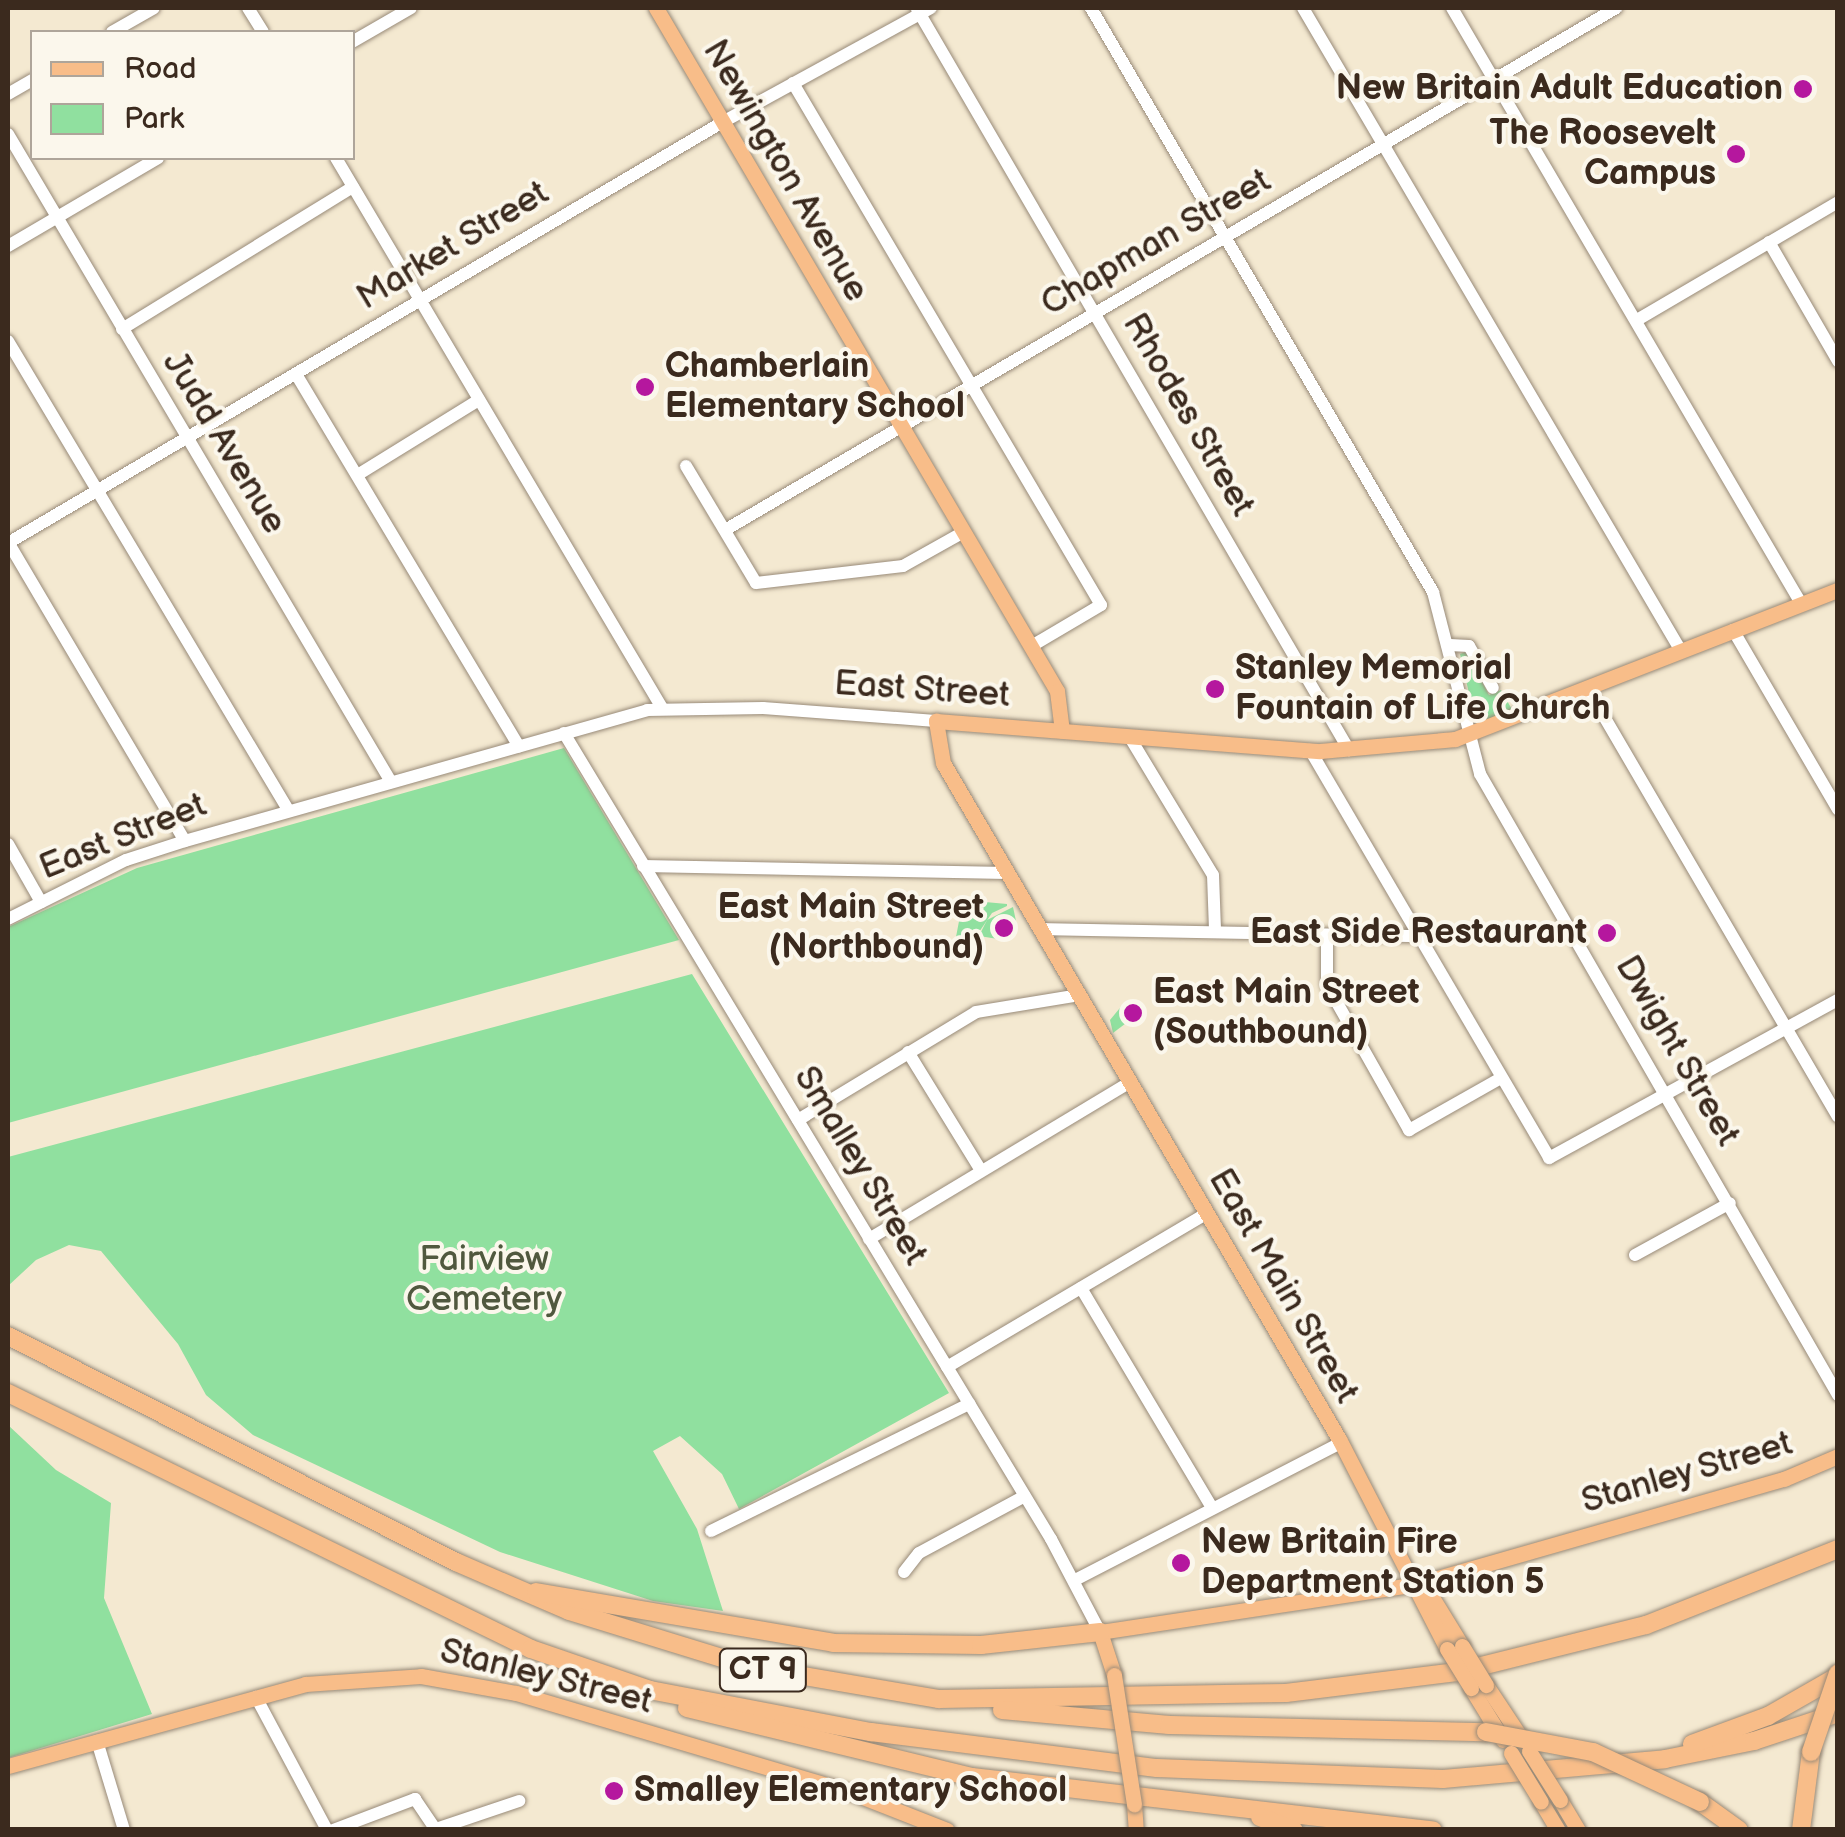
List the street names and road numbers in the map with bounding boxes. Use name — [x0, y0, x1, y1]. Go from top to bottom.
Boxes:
street label: Newington Avenue — [693, 33, 877, 309]
street label: Chapman Street — [1034, 160, 1278, 326]
street label: Market Street — [349, 172, 557, 320]
street label: Rhodes Street — [1113, 306, 1263, 524]
street label: Judd Avenue — [153, 344, 295, 542]
street label: East Street — [832, 663, 1012, 717]
street label: East Street — [33, 784, 213, 890]
street label: Dwight Street — [1606, 948, 1748, 1154]
street label: Smalley Street — [784, 1058, 936, 1274]
street label: East Main Street — [1199, 1161, 1367, 1411]
street label: Stanley Street — [1576, 1423, 1798, 1523]
street label: Stanley Street — [434, 1630, 658, 1724]
road number: CT 9 — [718, 1643, 808, 1697]

